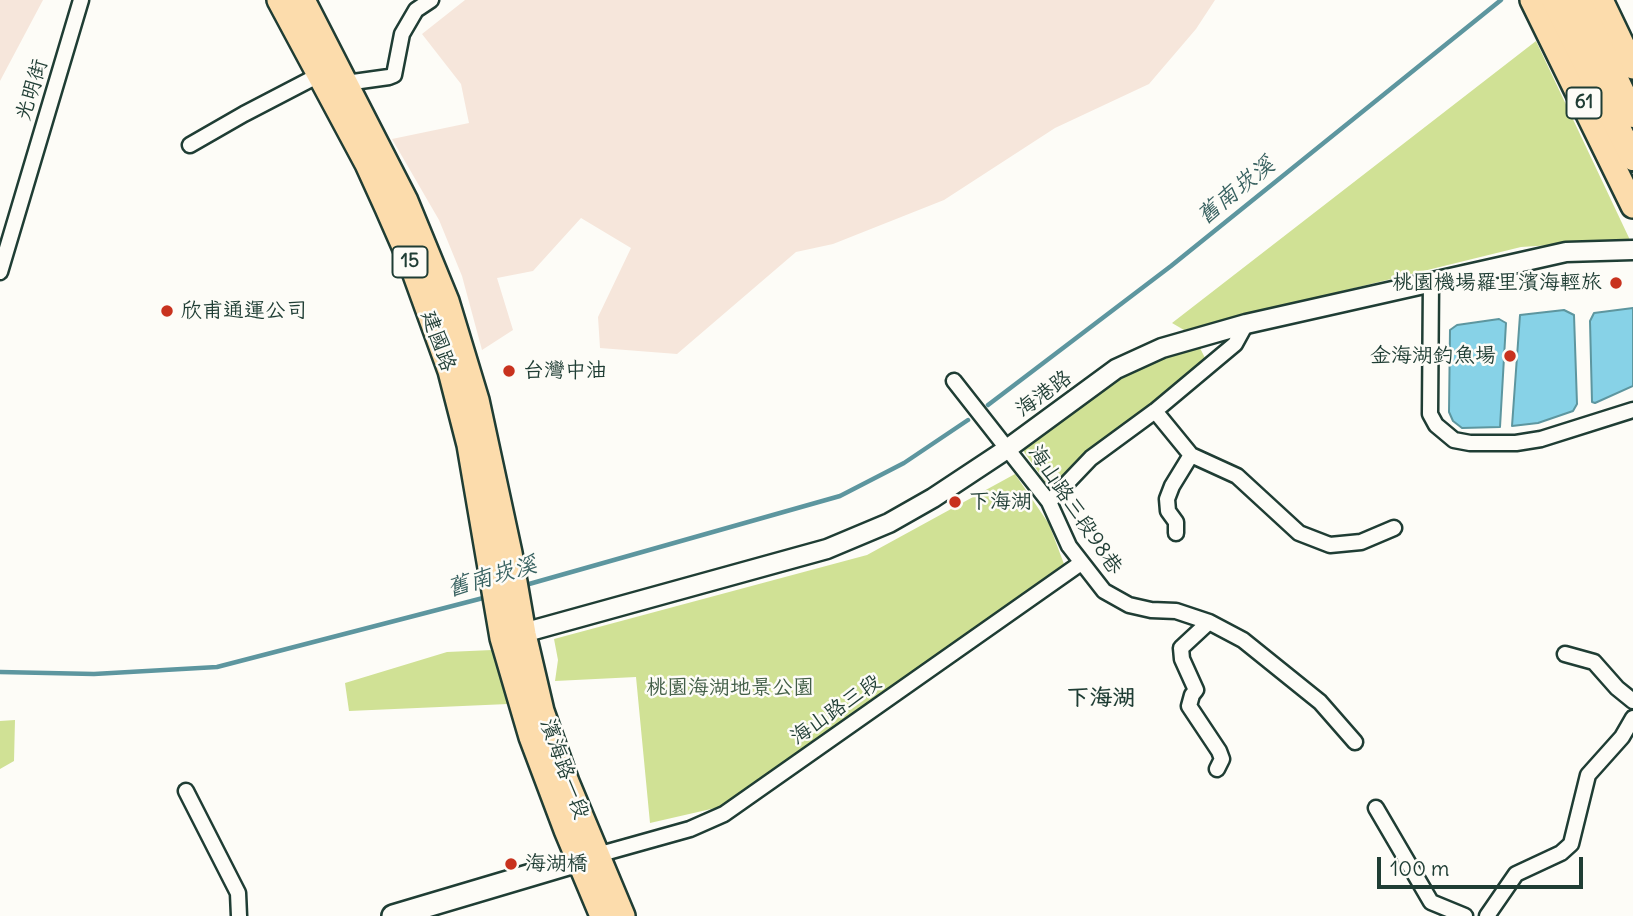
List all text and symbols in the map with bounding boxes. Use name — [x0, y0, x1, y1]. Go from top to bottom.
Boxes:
street label: 光明街 — [11, 56, 53, 124]
road number: 61 — [1566, 88, 1602, 118]
water label: 舊南崁溪 — [1192, 151, 1280, 231]
road number: 15 — [392, 246, 428, 278]
place label: 桃園機場羅里濱海輕旅 — [1392, 270, 1602, 296]
marker: 桃園機場羅里濱海輕旅 — [1608, 275, 1624, 291]
place label: 欣甫通運公司 — [181, 298, 307, 324]
marker: 欣甫通運公司 — [159, 303, 175, 319]
street label: 建國路 — [415, 307, 461, 375]
place label: 金海湖釣魚場 — [1370, 343, 1496, 369]
marker: 金海湖釣魚場 — [1502, 348, 1518, 364]
place label: 台灣中油 — [523, 358, 607, 384]
marker: 台灣中油 — [501, 363, 517, 379]
street label: 海港路 — [1011, 365, 1077, 423]
street label: 海山路三段98巷 — [1023, 441, 1127, 579]
place label: 下海湖 — [969, 489, 1032, 515]
marker: 下海湖 — [947, 494, 963, 510]
water label: 舊南崁溪 — [444, 551, 540, 603]
street label: 海山路三段 — [786, 670, 886, 750]
park label: 桃園海湖地景公園 — [646, 675, 814, 701]
district label: 下海湖 — [1067, 684, 1135, 712]
street label: 濱海路一段 — [534, 715, 594, 823]
scale bar — [1381, 842, 1588, 886]
place label: 海湖橋 — [525, 851, 588, 877]
text: 100 m — [1390, 855, 1449, 882]
marker: 海湖橋 — [503, 856, 519, 872]

